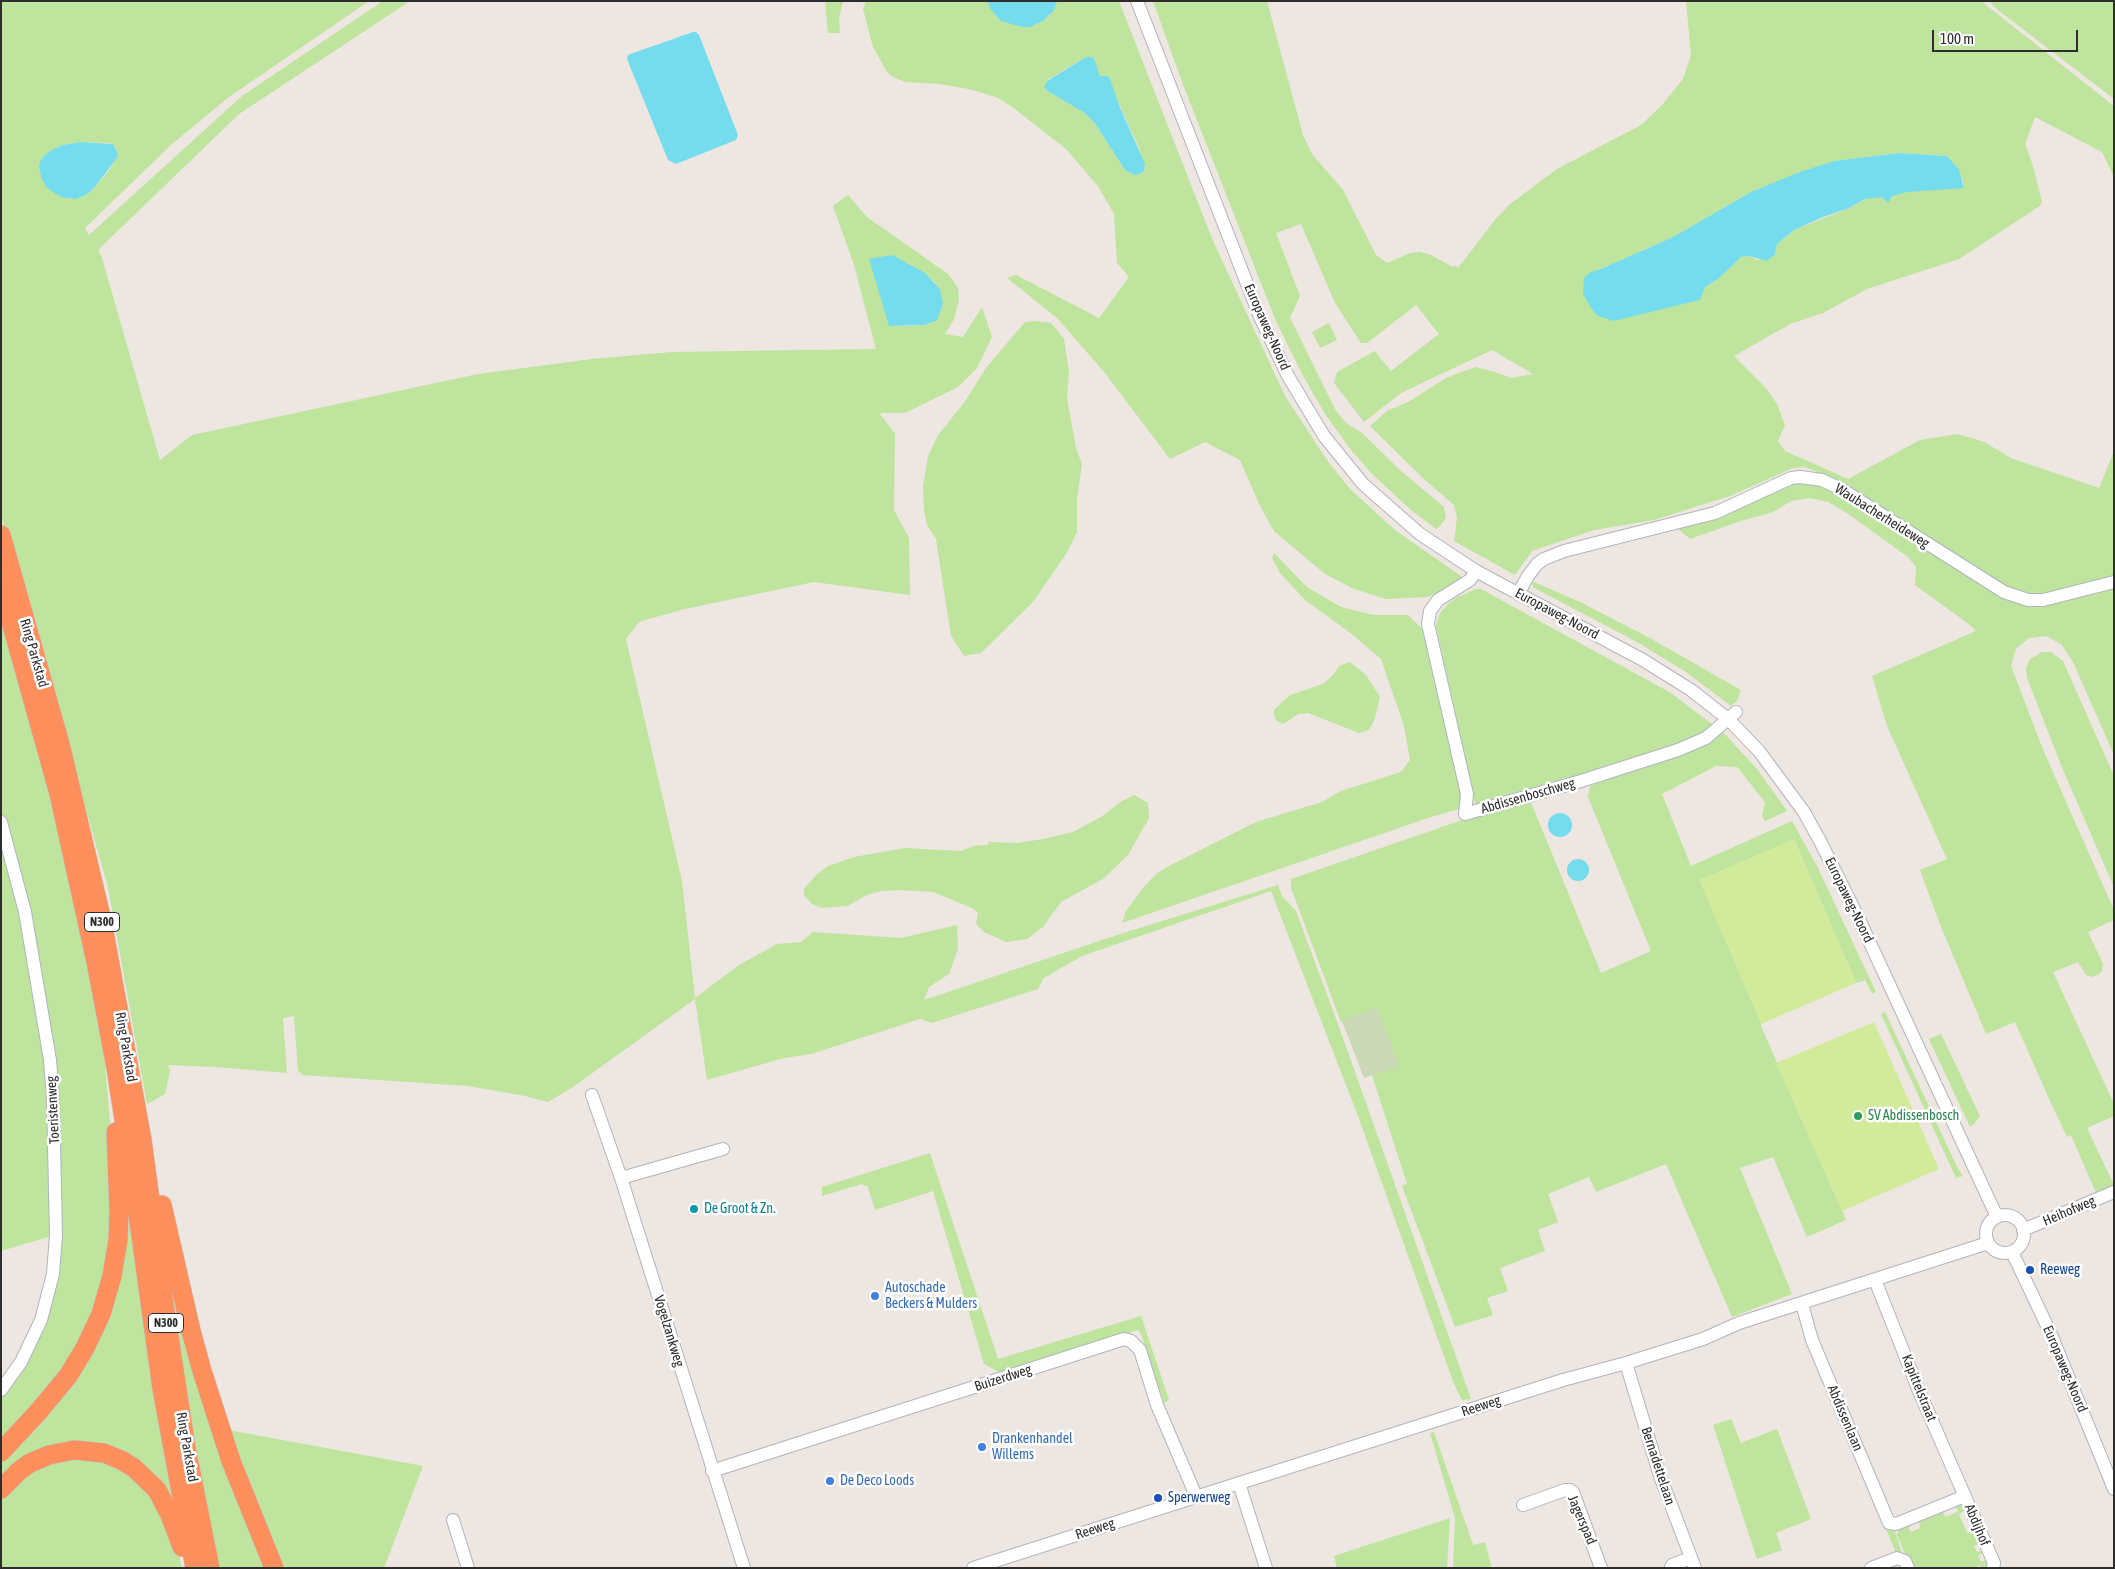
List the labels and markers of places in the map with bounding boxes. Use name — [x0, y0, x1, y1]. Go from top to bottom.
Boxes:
place label: SV Abdissenbosch — [1868, 1108, 1959, 1124]
marker: SV Abdissenbosch — [1852, 1110, 1864, 1122]
place label: De Groot & Zn. — [704, 1201, 776, 1217]
marker: De Groot & Zn. — [688, 1203, 700, 1215]
place label: Reeweg — [2040, 1262, 2080, 1278]
marker: Reeweg — [2024, 1264, 2036, 1276]
place label: Autoschade Beckers & Mulders — [885, 1280, 977, 1312]
marker: Autoschade Beckers & Mulders — [869, 1290, 881, 1302]
place label: Drankenhandel Willems — [992, 1431, 1073, 1464]
marker: Drankenhandel Willems — [976, 1441, 988, 1453]
place label: De Deco Loods — [840, 1473, 914, 1489]
marker: De Deco Loods — [824, 1475, 836, 1487]
place label: Sperwerweg — [1168, 1490, 1230, 1506]
marker: Sperwerweg — [1152, 1492, 1164, 1504]

